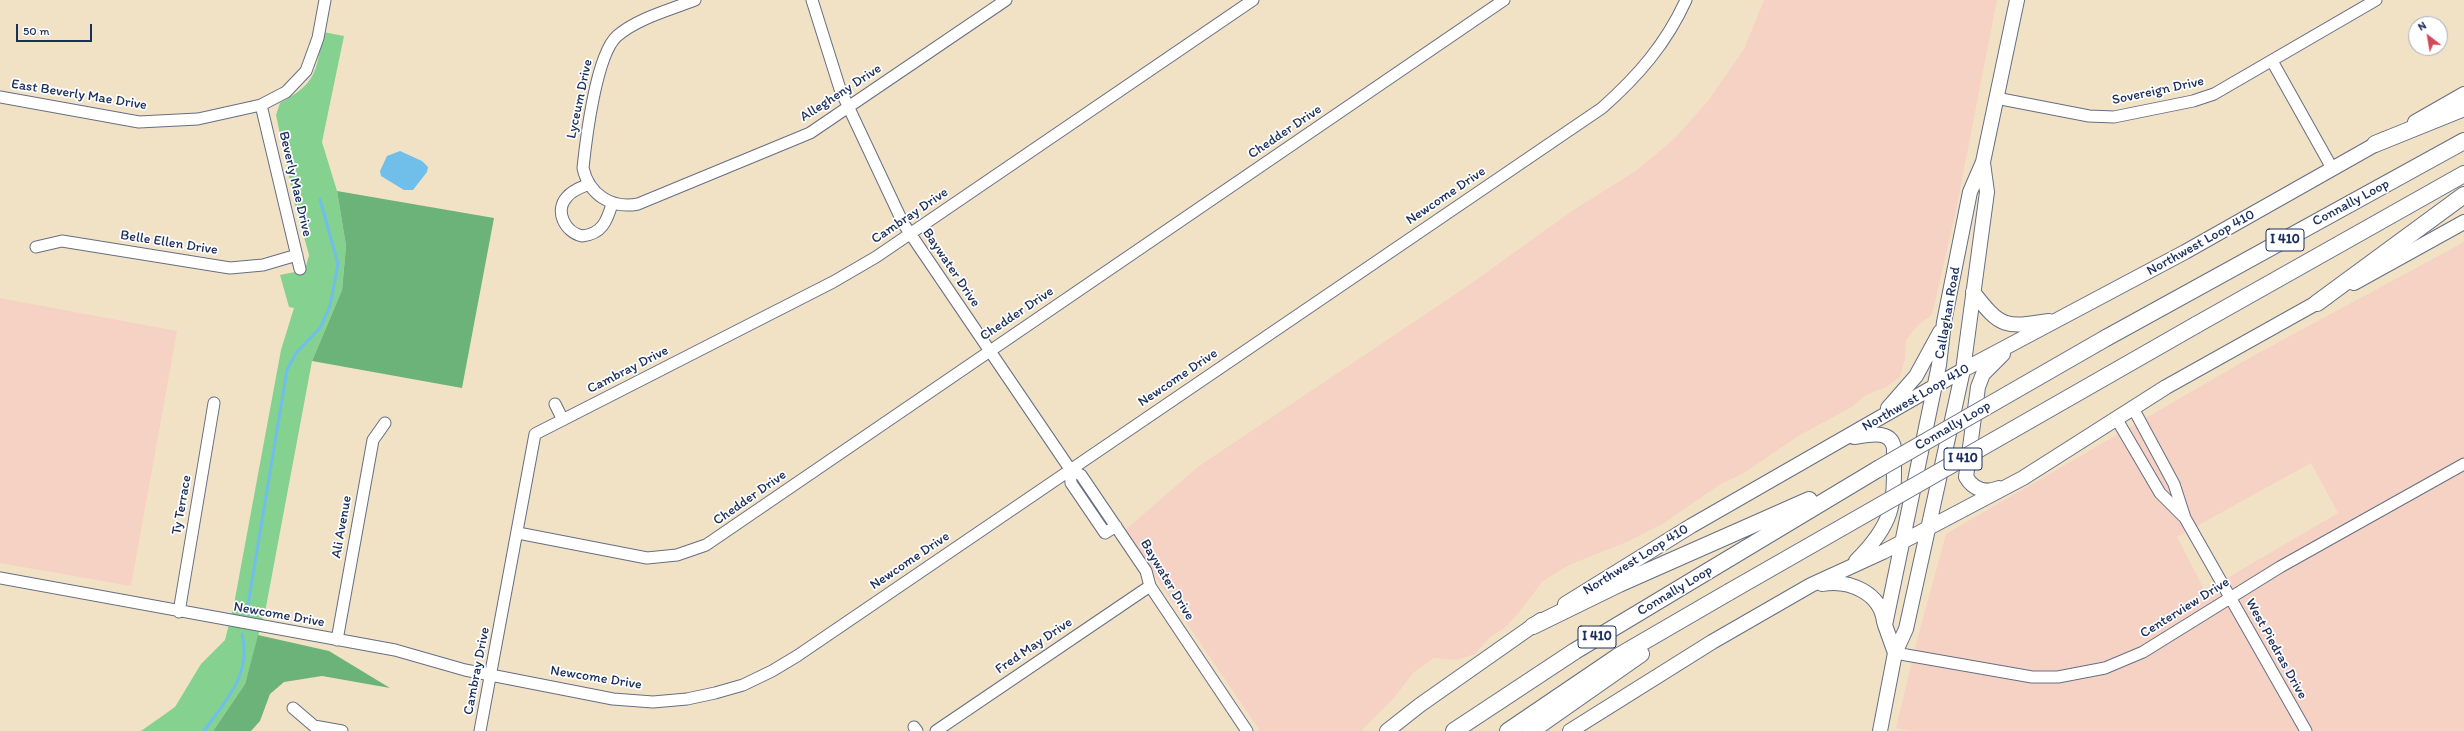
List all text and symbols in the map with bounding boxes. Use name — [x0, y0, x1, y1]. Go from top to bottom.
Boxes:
scale bar — [18, 16, 94, 42]
north arrow — [2408, 16, 2448, 56]
text: N — [2416, 19, 2429, 34]
text: 50 m — [23, 24, 49, 38]
street label: Lyceum Drive — [563, 58, 597, 140]
street label: Allegheny Drive — [797, 60, 885, 126]
street label: Sovereign Drive — [2110, 73, 2206, 109]
street label: East Beverly Mae Drive — [10, 76, 148, 114]
street label: Chedder Drive — [1245, 101, 1325, 163]
street label: Beverly Mae Drive — [275, 130, 315, 238]
street label: Newcome Drive — [1403, 163, 1489, 229]
street label: Connally Loop — [2310, 176, 2392, 230]
street label: Cambray Drive — [868, 184, 952, 248]
street label: Northwest Loop 410 — [2144, 206, 2258, 280]
street label: Baywater Drive — [918, 225, 984, 311]
street label: Belle Ellen Drive — [119, 227, 219, 259]
road number: I 410 — [2266, 229, 2304, 251]
street label: Callaghan Road — [1932, 265, 1964, 361]
street label: Chedder Drive — [977, 283, 1057, 345]
street label: Cambray Drive — [585, 342, 671, 398]
street label: Newcome Drive — [1135, 345, 1221, 411]
street label: Northwest Loop 410 — [1859, 360, 1973, 436]
street label: Connally Loop — [1912, 398, 1994, 454]
road number: I 410 — [1944, 448, 1982, 470]
street label: Chedder Drive — [710, 467, 790, 529]
street label: Ty Terrace — [168, 474, 196, 536]
street label: Ali Avenue — [328, 494, 356, 560]
street label: Northwest Loop 410 — [1580, 521, 1692, 599]
street label: Newcome Drive — [867, 528, 953, 594]
street label: Baywater Drive — [1136, 536, 1198, 624]
street label: Connally Loop — [1634, 562, 1716, 620]
street label: Centerview Drive — [2137, 574, 2233, 642]
street label: West Piedras Drive — [2241, 596, 2311, 702]
street label: Newcome Drive — [232, 599, 326, 631]
street label: Fred May Drive — [992, 614, 1076, 678]
street label: Cambray Drive — [460, 626, 494, 716]
road number: I 410 — [1578, 626, 1616, 648]
street label: Newcome Drive — [549, 662, 643, 694]

